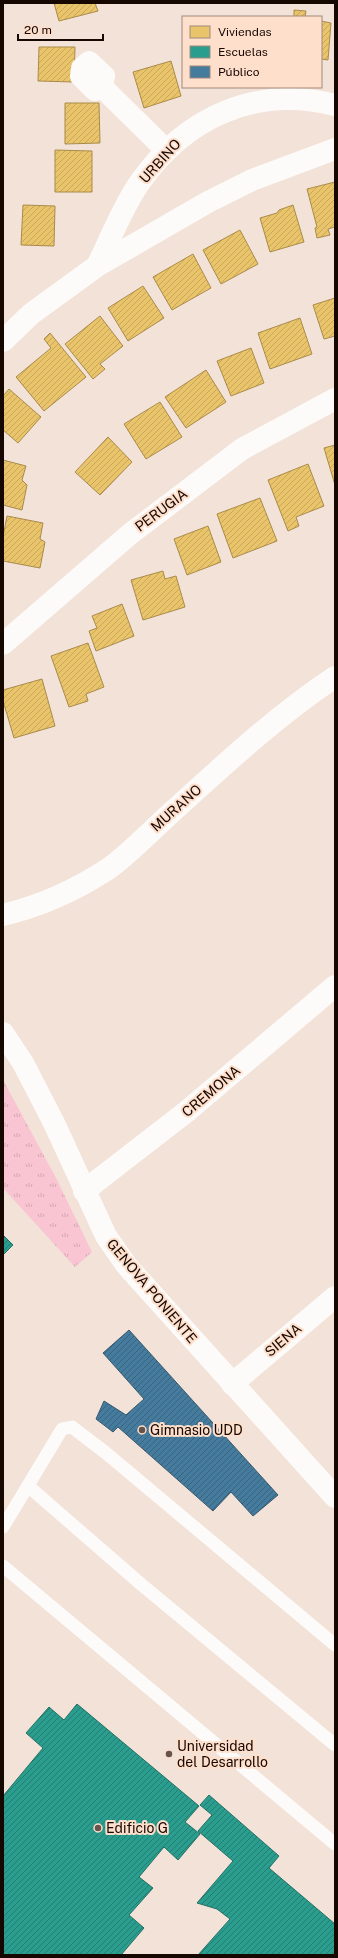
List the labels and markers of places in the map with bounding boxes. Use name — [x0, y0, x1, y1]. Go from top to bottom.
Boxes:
place label: Gimnasio UDD — [150, 1422, 243, 1438]
marker: Gimnasio UDD — [137, 1425, 147, 1435]
place label: Universidad del Desarrollo — [177, 1738, 268, 1770]
marker: Universidad del Desarrollo — [164, 1749, 174, 1759]
place label: Edificio G — [106, 1820, 168, 1836]
marker: Edificio G — [93, 1823, 103, 1833]

